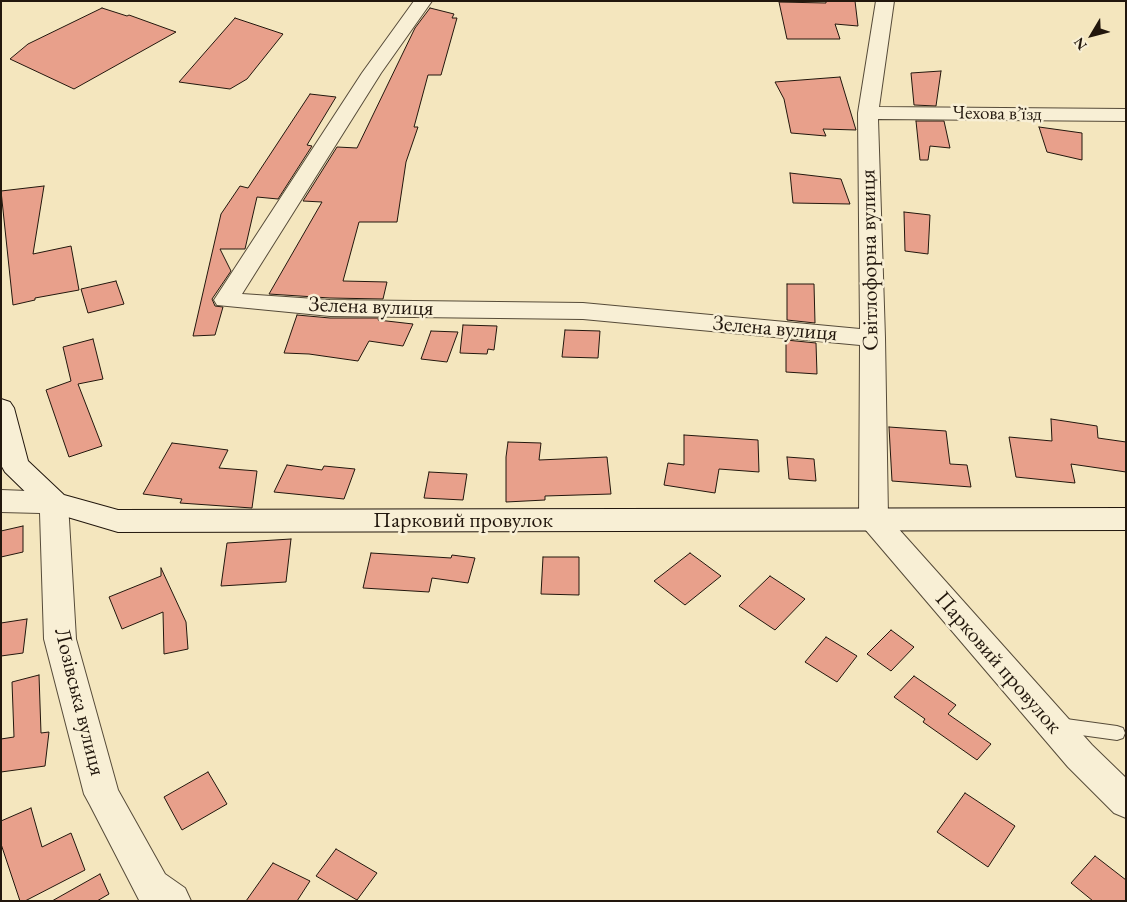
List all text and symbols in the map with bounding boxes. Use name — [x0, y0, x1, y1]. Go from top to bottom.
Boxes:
north arrow — [1067, 10, 1117, 60]
text: N — [1069, 34, 1091, 54]
street label: Чехова в’їзд — [952, 102, 1042, 126]
street label: Світлофорна вулиця — [855, 169, 885, 351]
street label: Зелена вулиця — [308, 292, 434, 322]
street label: Зелена вулиця — [712, 310, 838, 348]
street label: Парковий провулок — [373, 508, 553, 534]
street label: Парковий провулок — [929, 586, 1067, 740]
street label: Лозівська вулиця — [48, 625, 110, 779]

